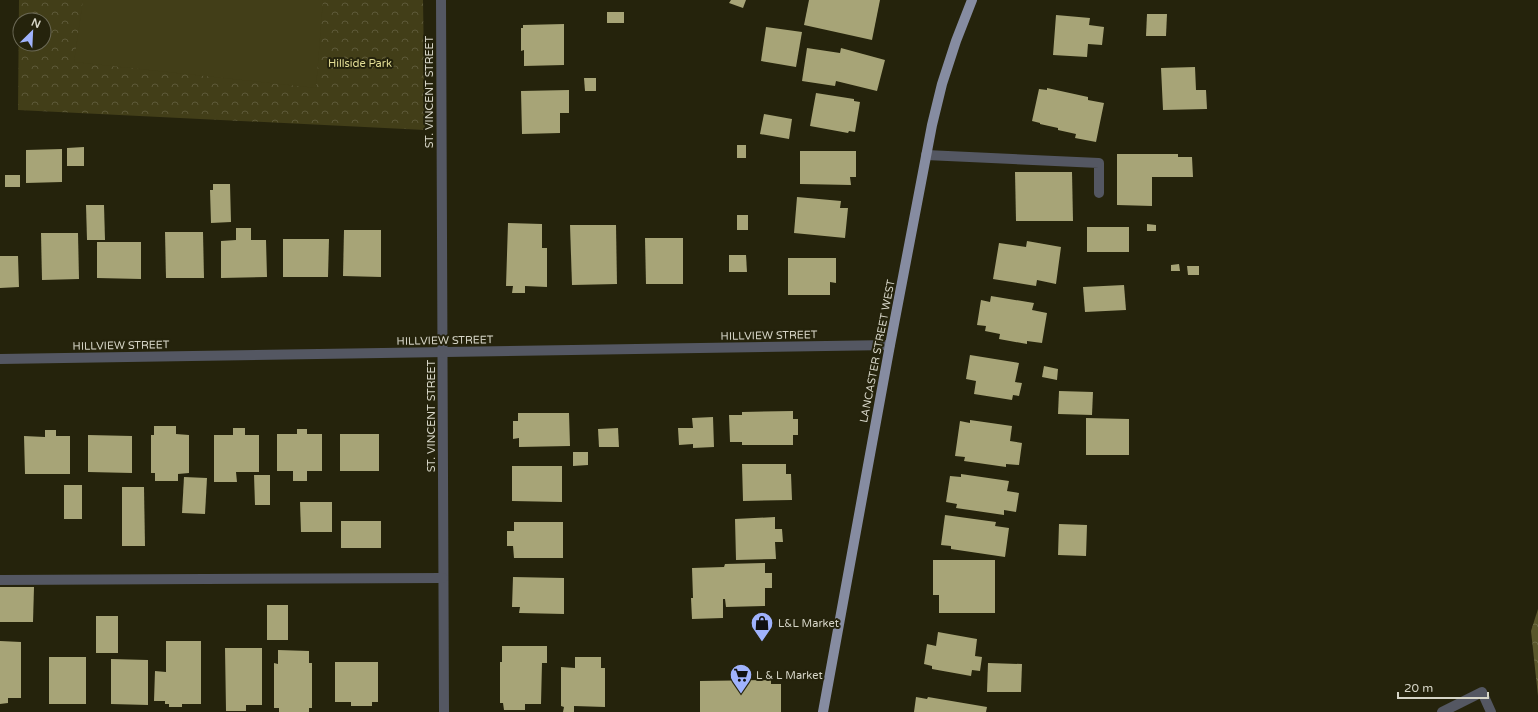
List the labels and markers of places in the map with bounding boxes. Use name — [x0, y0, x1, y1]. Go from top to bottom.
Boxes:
shop icon: L&L Market — [749, 610, 775, 643]
place label: L&L Market — [778, 617, 839, 630]
supermarket icon: L & L Market — [728, 662, 754, 695]
place label: L & L Market — [756, 669, 823, 682]

